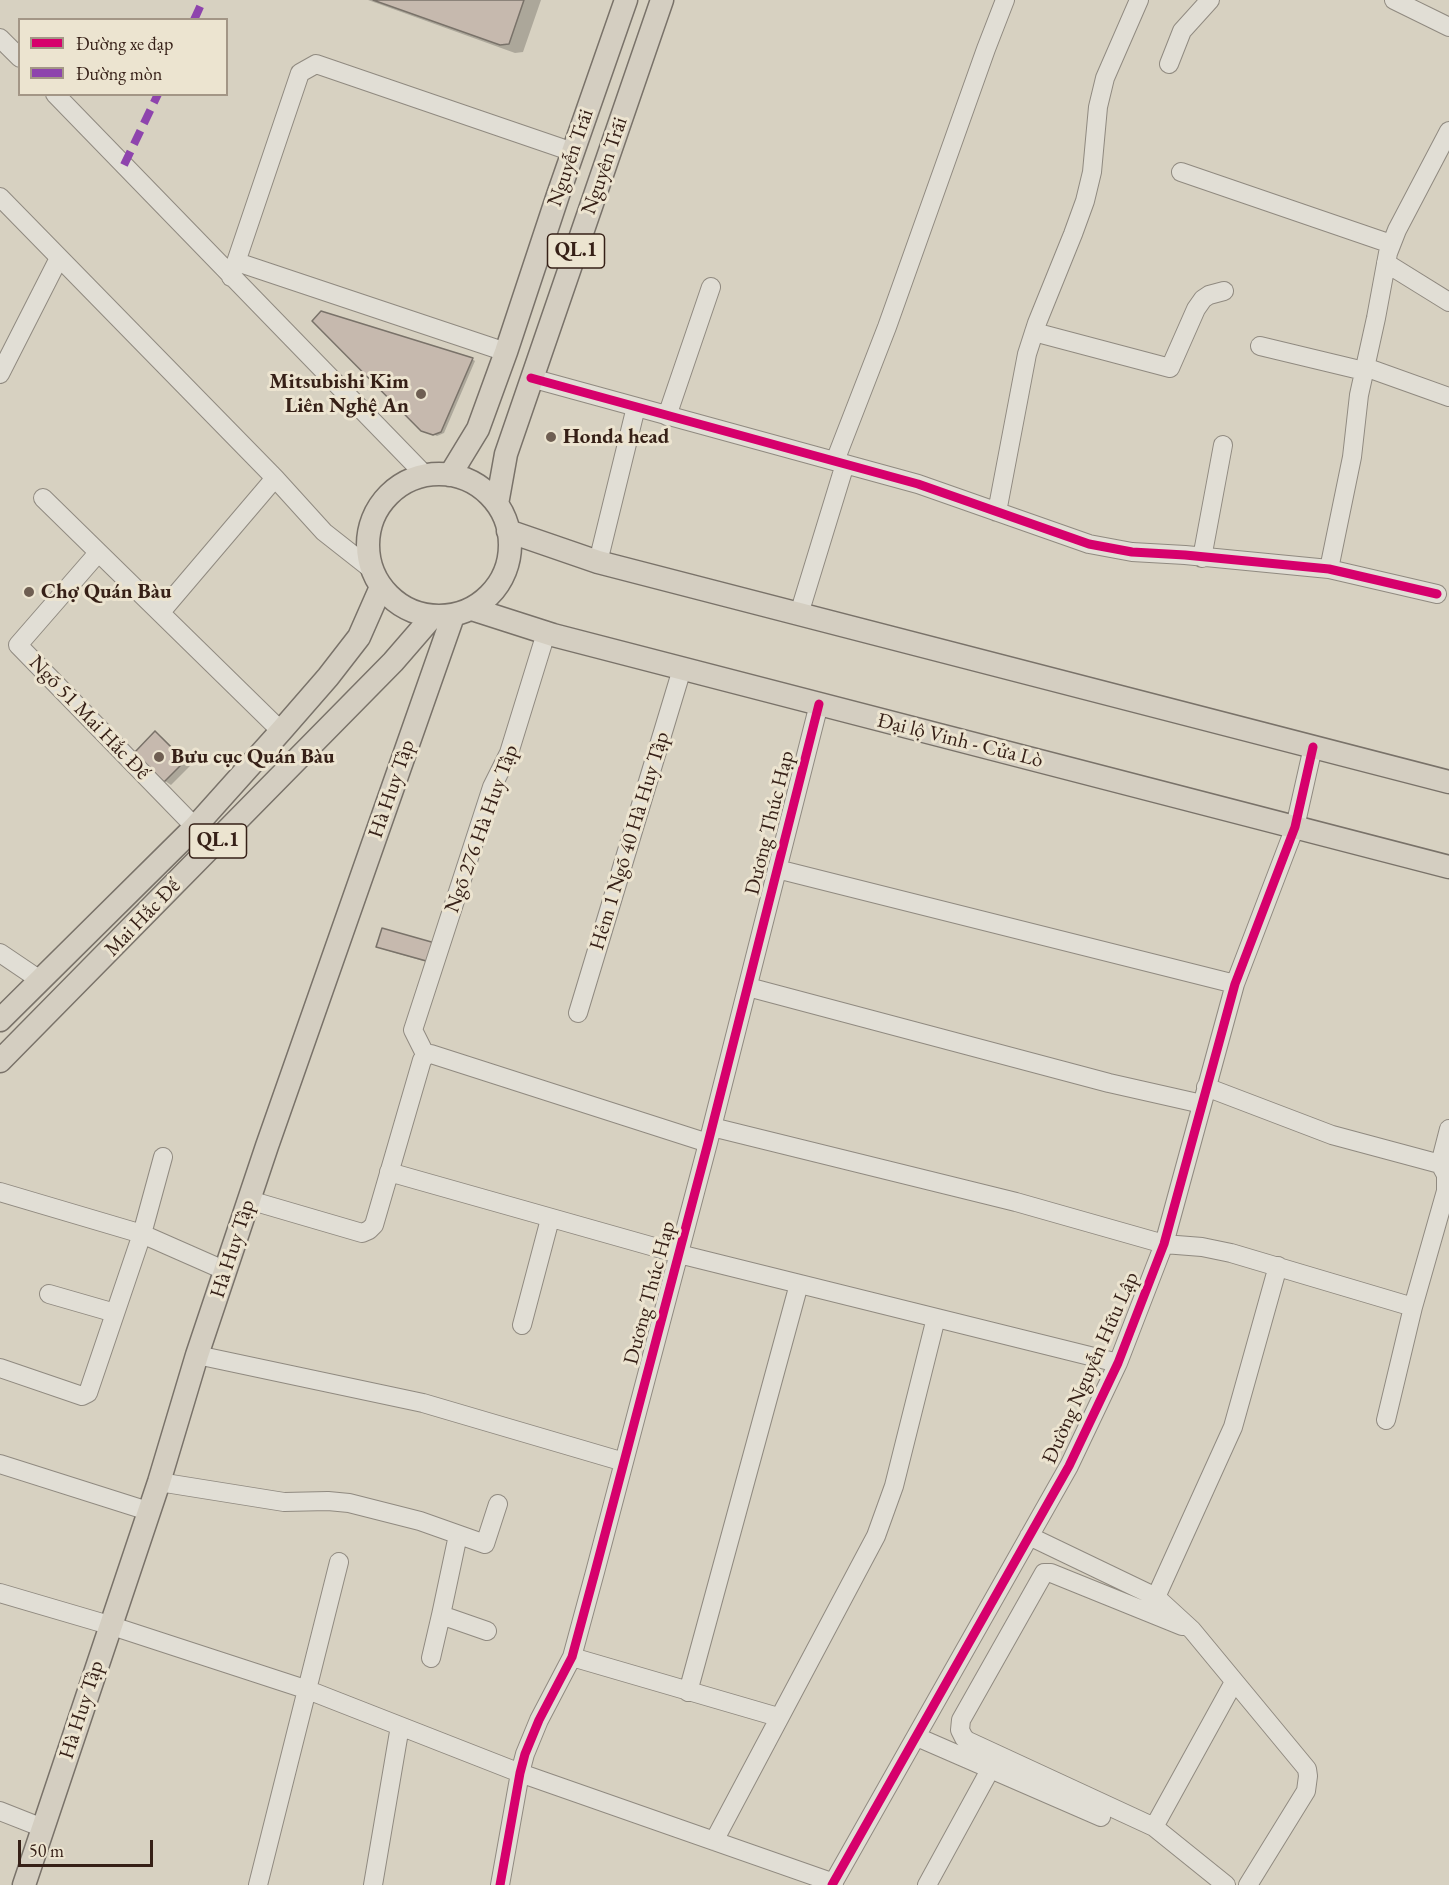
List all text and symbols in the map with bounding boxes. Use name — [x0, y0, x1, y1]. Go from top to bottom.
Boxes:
legend — [18, 18, 228, 96]
text: Đường xe đạp — [76, 32, 173, 55]
text: Đường mòn — [76, 62, 162, 85]
street label: Nguyễn Trãi — [543, 106, 599, 210]
street label: Nguyên Trãi — [577, 114, 633, 218]
road number: QL.1 — [548, 234, 604, 268]
place label: Mitsubishi Kim Liên Nghệ An — [269, 369, 409, 419]
marker: Mitsubishi Kim Liên Nghệ An — [414, 387, 428, 401]
place label: Honda head — [563, 424, 669, 450]
marker: Honda head — [544, 430, 558, 444]
place label: Chợ Quán Bàu — [41, 579, 172, 605]
marker: Chợ Quán Bàu — [22, 585, 36, 599]
street label: Ngõ 51 Mai Hắc Đế — [23, 651, 155, 785]
street label: Đại lộ Vinh - Cửa Lò — [874, 708, 1046, 774]
street label: Hẻm 1 Ngõ 40 Hà Huy Tập — [585, 729, 675, 953]
street label: Hà Huy Tập — [363, 737, 421, 841]
street label: Ngõ 276 Hà Huy Tập — [440, 742, 524, 916]
place label: Bưu cục Quán Bàu — [171, 744, 335, 770]
street label: Dương Thúc Hạp — [740, 748, 800, 898]
marker: Bưu cục Quán Bàu — [152, 750, 166, 764]
road number: QL.1 — [190, 824, 246, 858]
street label: Mai Hắc Đế — [100, 874, 186, 962]
street label: Hà Huy Tập — [205, 1197, 261, 1301]
street label: Dương Thúc Hạp — [619, 1218, 681, 1368]
street label: Đường Nguyễn Hữu Lập — [1037, 1268, 1145, 1468]
street label: Hà Huy Tập — [54, 1658, 110, 1762]
scale bar — [21, 1828, 156, 1866]
text: 50 m — [29, 1839, 64, 1862]

